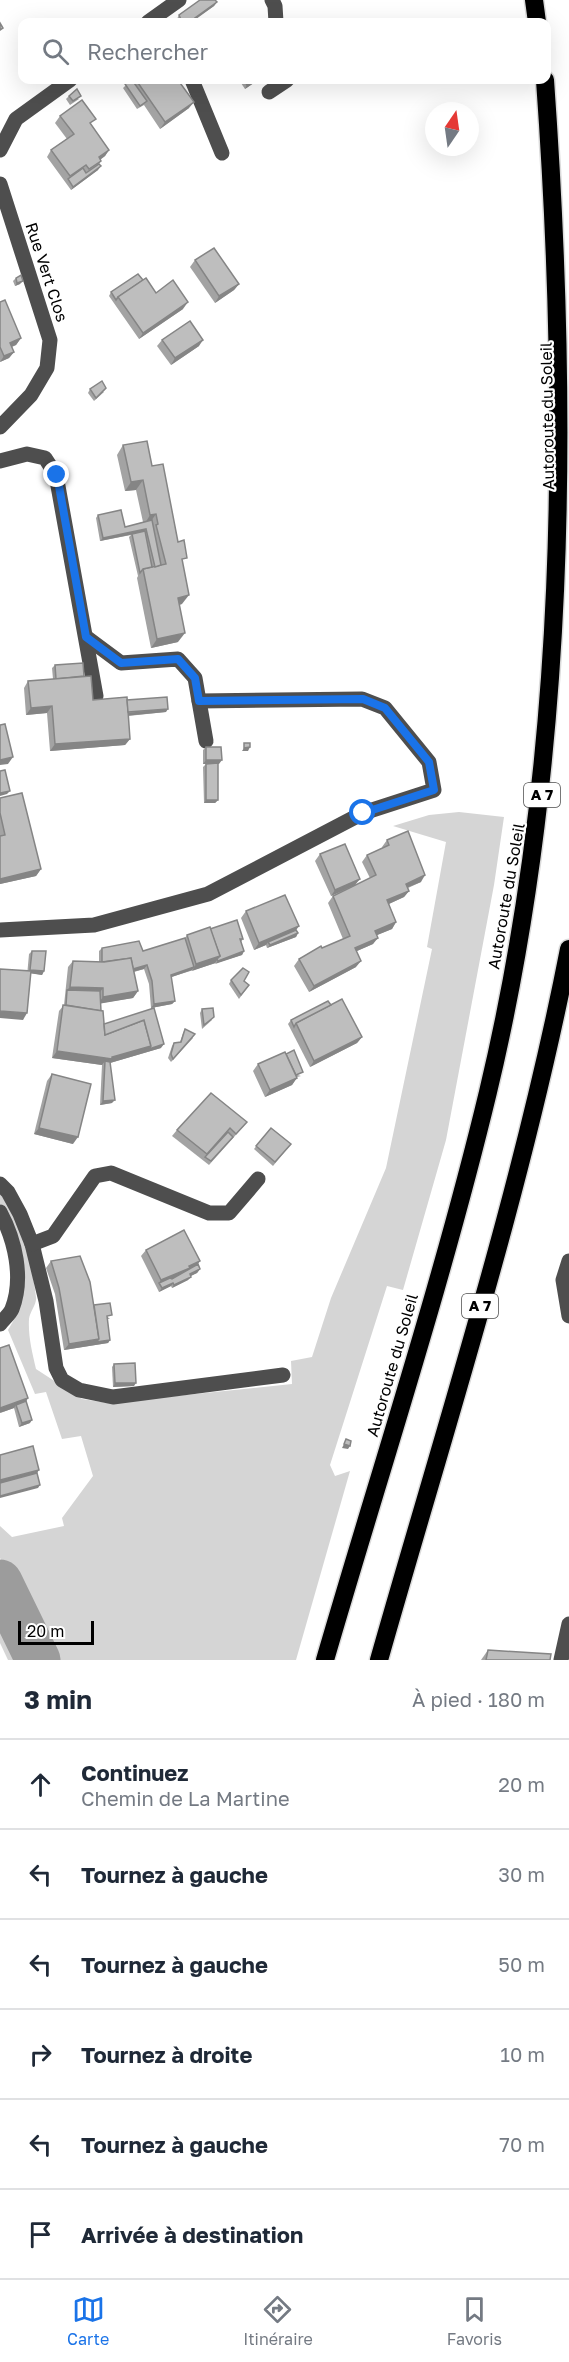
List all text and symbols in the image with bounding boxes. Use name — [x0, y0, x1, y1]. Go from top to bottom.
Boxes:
search box — [18, 18, 551, 84]
icon: search — [39, 35, 72, 68]
text: Rechercher — [87, 38, 208, 65]
north arrow — [425, 102, 479, 156]
street label: Rue Vert Clos — [22, 220, 72, 324]
street label: Autoroute du Soleil — [536, 342, 558, 490]
route end — [43, 461, 69, 487]
road number: A 7 — [524, 783, 560, 807]
route start — [349, 799, 375, 825]
street label: Autoroute du Soleil — [483, 821, 529, 971]
street label: Autoroute du Soleil — [362, 1291, 422, 1439]
road number: A 7 — [462, 1294, 498, 1318]
scale bar — [18, 1618, 94, 1646]
text: 20 m — [27, 1621, 64, 1641]
text: 3 min — [24, 1684, 92, 1715]
text: À pied · 180 m — [412, 1687, 545, 1711]
text: Continuez — [81, 1759, 188, 1786]
icon: ahead — [24, 1768, 57, 1801]
text: 20 m — [498, 1772, 545, 1796]
text: Chemin de La Martine — [81, 1786, 290, 1810]
icon: left — [24, 1858, 57, 1891]
text: Tournez à gauche — [81, 1861, 268, 1888]
text: 30 m — [498, 1862, 545, 1886]
icon: left — [24, 1948, 57, 1981]
text: Tournez à gauche — [81, 1951, 268, 1978]
text: 50 m — [498, 1952, 545, 1976]
icon: right — [24, 2038, 57, 2071]
text: Tournez à droite — [81, 2041, 252, 2068]
text: 10 m — [500, 2042, 545, 2066]
icon: left — [24, 2128, 57, 2161]
text: Tournez à gauche — [81, 2131, 268, 2158]
text: 70 m — [499, 2132, 545, 2156]
icon: arrive — [24, 2218, 57, 2251]
text: Arrivée à destination — [81, 2221, 303, 2248]
tab: Carte — [67, 2293, 109, 2349]
tab: Itinéraire — [243, 2293, 313, 2349]
tab: Favoris — [447, 2293, 502, 2349]

